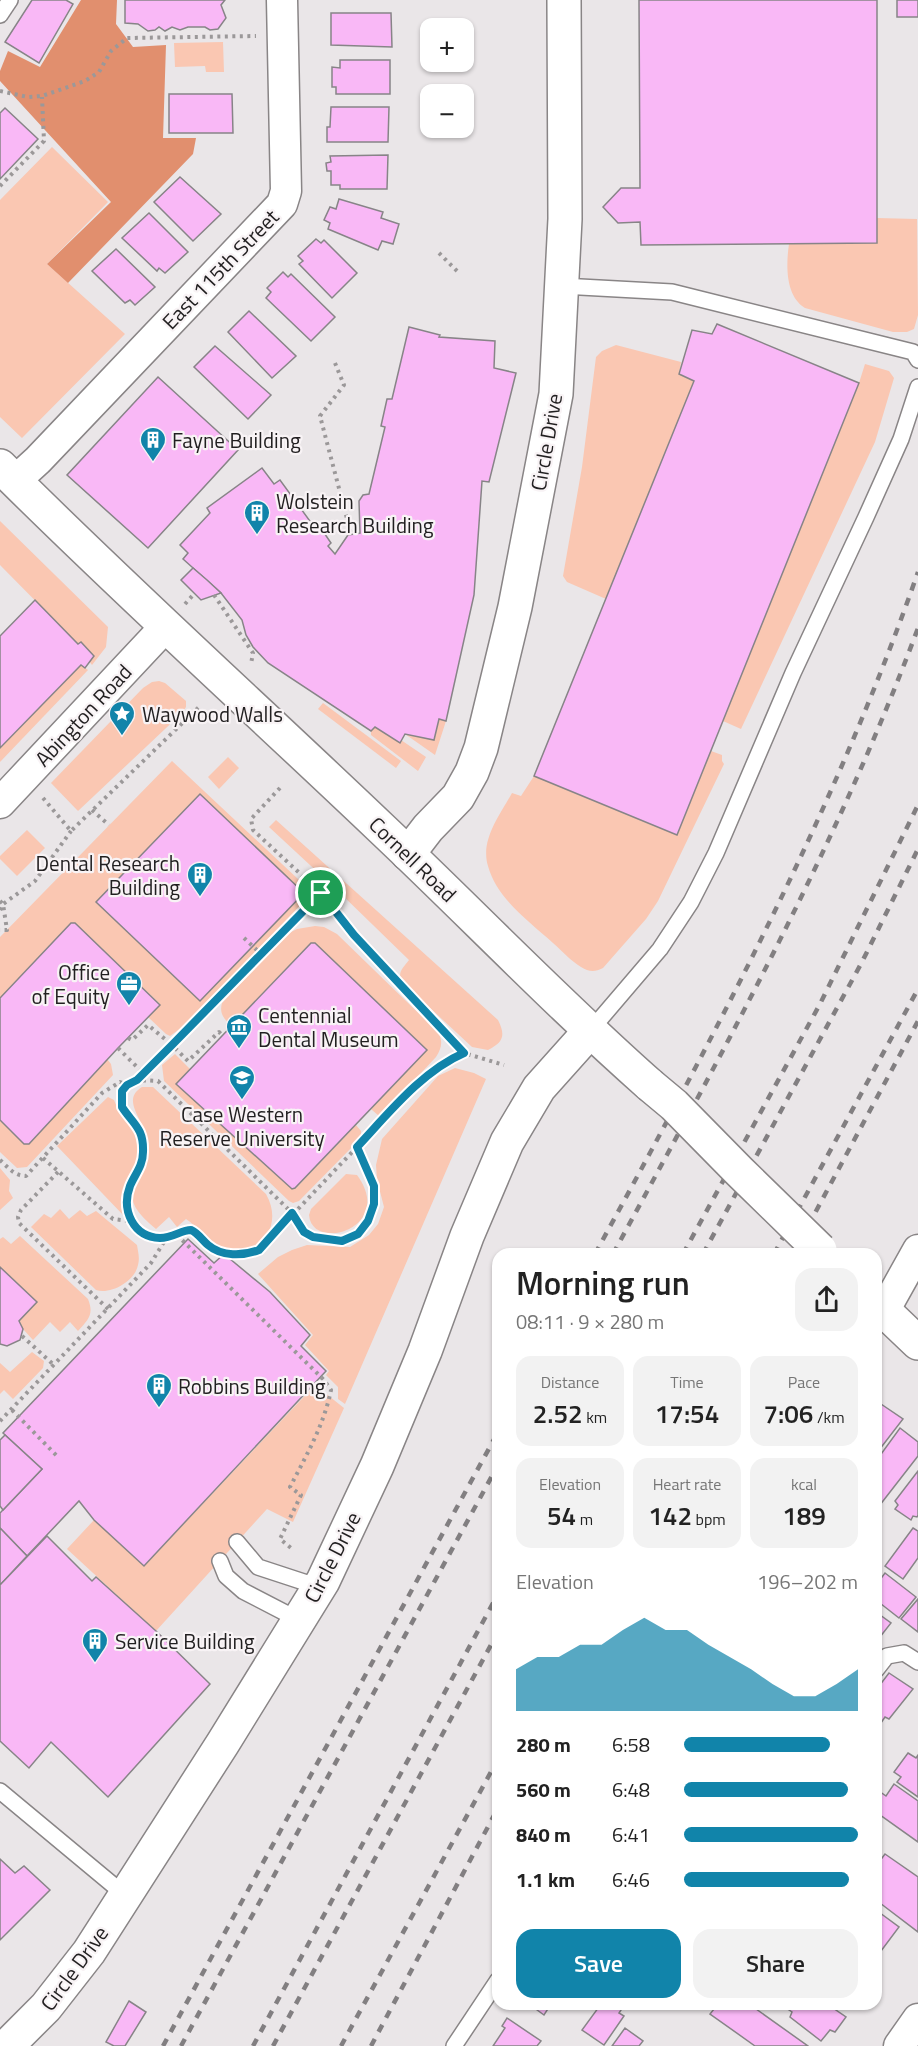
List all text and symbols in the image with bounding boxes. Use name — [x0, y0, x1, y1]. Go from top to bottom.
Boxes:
map controls — [420, 18, 474, 138]
button: + — [420, 18, 474, 72]
button: − — [420, 84, 474, 138]
street label: East 115th Street — [154, 201, 286, 336]
street label: Circle Drive — [522, 391, 570, 493]
place label: Fayne Building — [172, 424, 301, 456]
building icon: Fayne Building — [138, 425, 168, 463]
place label: Wolstein Research Building — [276, 485, 434, 541]
building icon: Wolstein Research Building — [242, 498, 272, 536]
street label: Abington Road — [27, 657, 139, 773]
place label: Waywood Walls — [142, 698, 283, 730]
place icon: Waywood Walls — [107, 699, 137, 737]
street label: Cornell Road — [362, 809, 464, 909]
place label: Dental Research Building — [36, 847, 180, 903]
building icon: Dental Research Building — [185, 860, 215, 898]
pin — [295, 867, 346, 918]
icon: arrive — [304, 876, 337, 909]
place label: Office of Equity — [32, 956, 110, 1012]
office icon: Office of Equity — [114, 969, 144, 1007]
place label: Centennial Dental Museum — [258, 999, 399, 1055]
museum icon: Centennial Dental Museum — [224, 1012, 254, 1050]
school or university icon: Case Western Reserve University — [227, 1063, 257, 1101]
place label: Case Western Reserve University — [159, 1098, 325, 1154]
text: Morning run — [516, 1258, 690, 1308]
button: share — [795, 1268, 858, 1331]
text: 08:11 · 9 × 280 m — [516, 1306, 664, 1337]
place label: Robbins Building — [178, 1370, 326, 1402]
text: Distance — [541, 1370, 599, 1394]
text: Time — [670, 1370, 704, 1394]
text: Pace — [788, 1370, 820, 1394]
building icon: Robbins Building — [144, 1371, 174, 1409]
text: 2.52 — [533, 1394, 583, 1433]
text: 17:54 — [655, 1394, 719, 1433]
text: 7:06 — [763, 1394, 813, 1433]
text: km — [583, 1405, 607, 1429]
text: /km — [813, 1405, 845, 1429]
text: Elevation — [539, 1472, 601, 1496]
text: Heart rate — [653, 1472, 721, 1496]
text: kcal — [791, 1472, 817, 1496]
text: 54 — [547, 1496, 576, 1535]
text: 142 — [648, 1496, 692, 1535]
text: 189 — [782, 1496, 826, 1535]
street label: Circle Drive — [295, 1506, 369, 1608]
text: m — [576, 1507, 593, 1531]
text: bpm — [692, 1507, 726, 1531]
text: Elevation — [516, 1566, 594, 1597]
text: 196–202 m — [757, 1566, 858, 1597]
place label: Service Building — [115, 1625, 255, 1657]
building icon: Service Building — [80, 1626, 110, 1664]
text: 280 m — [516, 1729, 571, 1760]
text: 6:58 — [612, 1729, 650, 1760]
text: 560 m — [516, 1774, 571, 1805]
text: 6:48 — [612, 1774, 650, 1805]
text: 840 m — [516, 1819, 571, 1850]
text: 6:41 — [612, 1819, 650, 1850]
text: 1.1 km — [516, 1864, 575, 1895]
text: 6:46 — [612, 1864, 650, 1895]
street label: Circle Drive — [32, 1919, 116, 2017]
button: Save — [516, 1929, 681, 1998]
button: Share — [693, 1929, 858, 1998]

